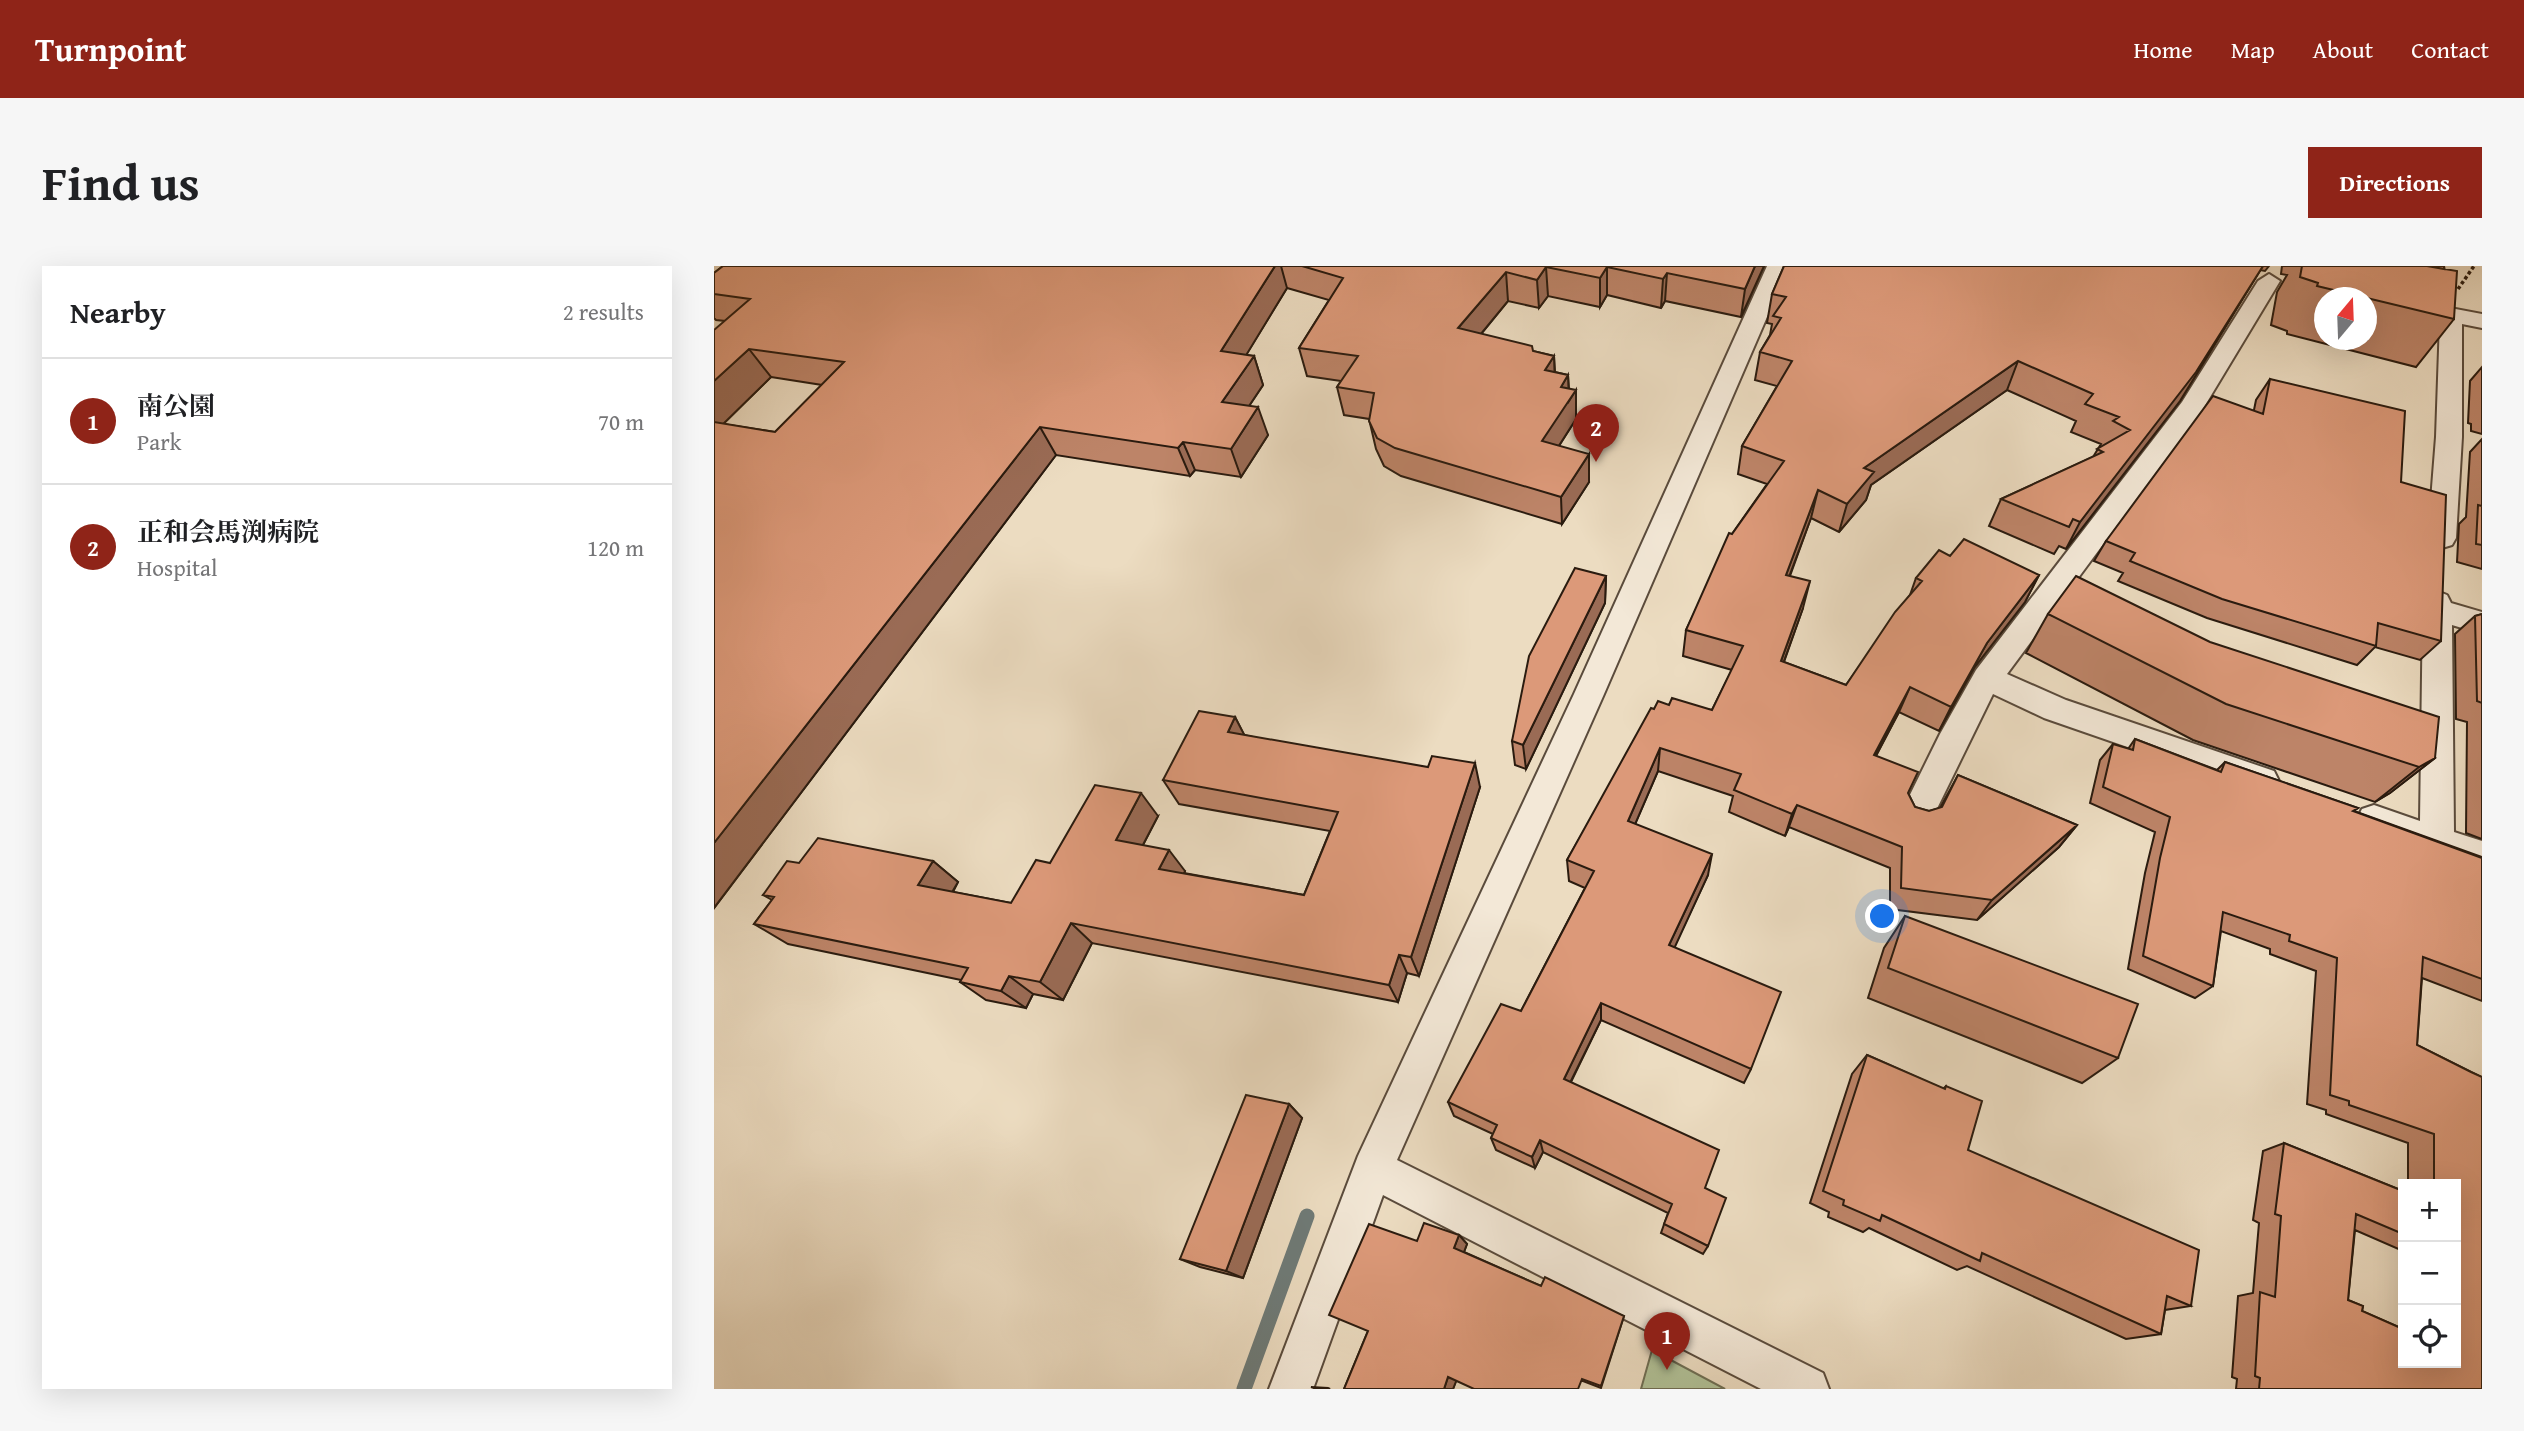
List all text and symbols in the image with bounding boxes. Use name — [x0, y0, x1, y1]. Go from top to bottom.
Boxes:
text: Turnpoint — [35, 25, 187, 73]
text: Home — [2134, 32, 2193, 67]
text: Map — [2231, 32, 2275, 67]
text: About — [2313, 32, 2373, 67]
text: Contact — [2411, 32, 2489, 67]
text: Find us — [42, 146, 200, 218]
button: Directions — [2308, 147, 2482, 218]
north arrow — [2314, 287, 2377, 350]
text: Nearby — [70, 290, 166, 334]
text: 2 results — [563, 295, 644, 328]
text: 南公園 — [137, 386, 215, 425]
pin: 2 — [1573, 404, 1619, 462]
text: 1 — [87, 405, 99, 438]
text: 70 m — [598, 405, 644, 438]
text: Park — [137, 425, 181, 458]
text: 正和会馬渕病院 — [137, 512, 319, 551]
text: 2 — [87, 531, 99, 564]
text: 120 m — [587, 531, 644, 564]
text: Hospital — [137, 551, 217, 584]
your location — [1865, 899, 1899, 933]
map controls — [2398, 1179, 2461, 1368]
button: + — [2398, 1179, 2461, 1242]
button: − — [2398, 1242, 2461, 1305]
button: locate — [2398, 1305, 2461, 1368]
pin: 1 — [1644, 1312, 1690, 1370]

